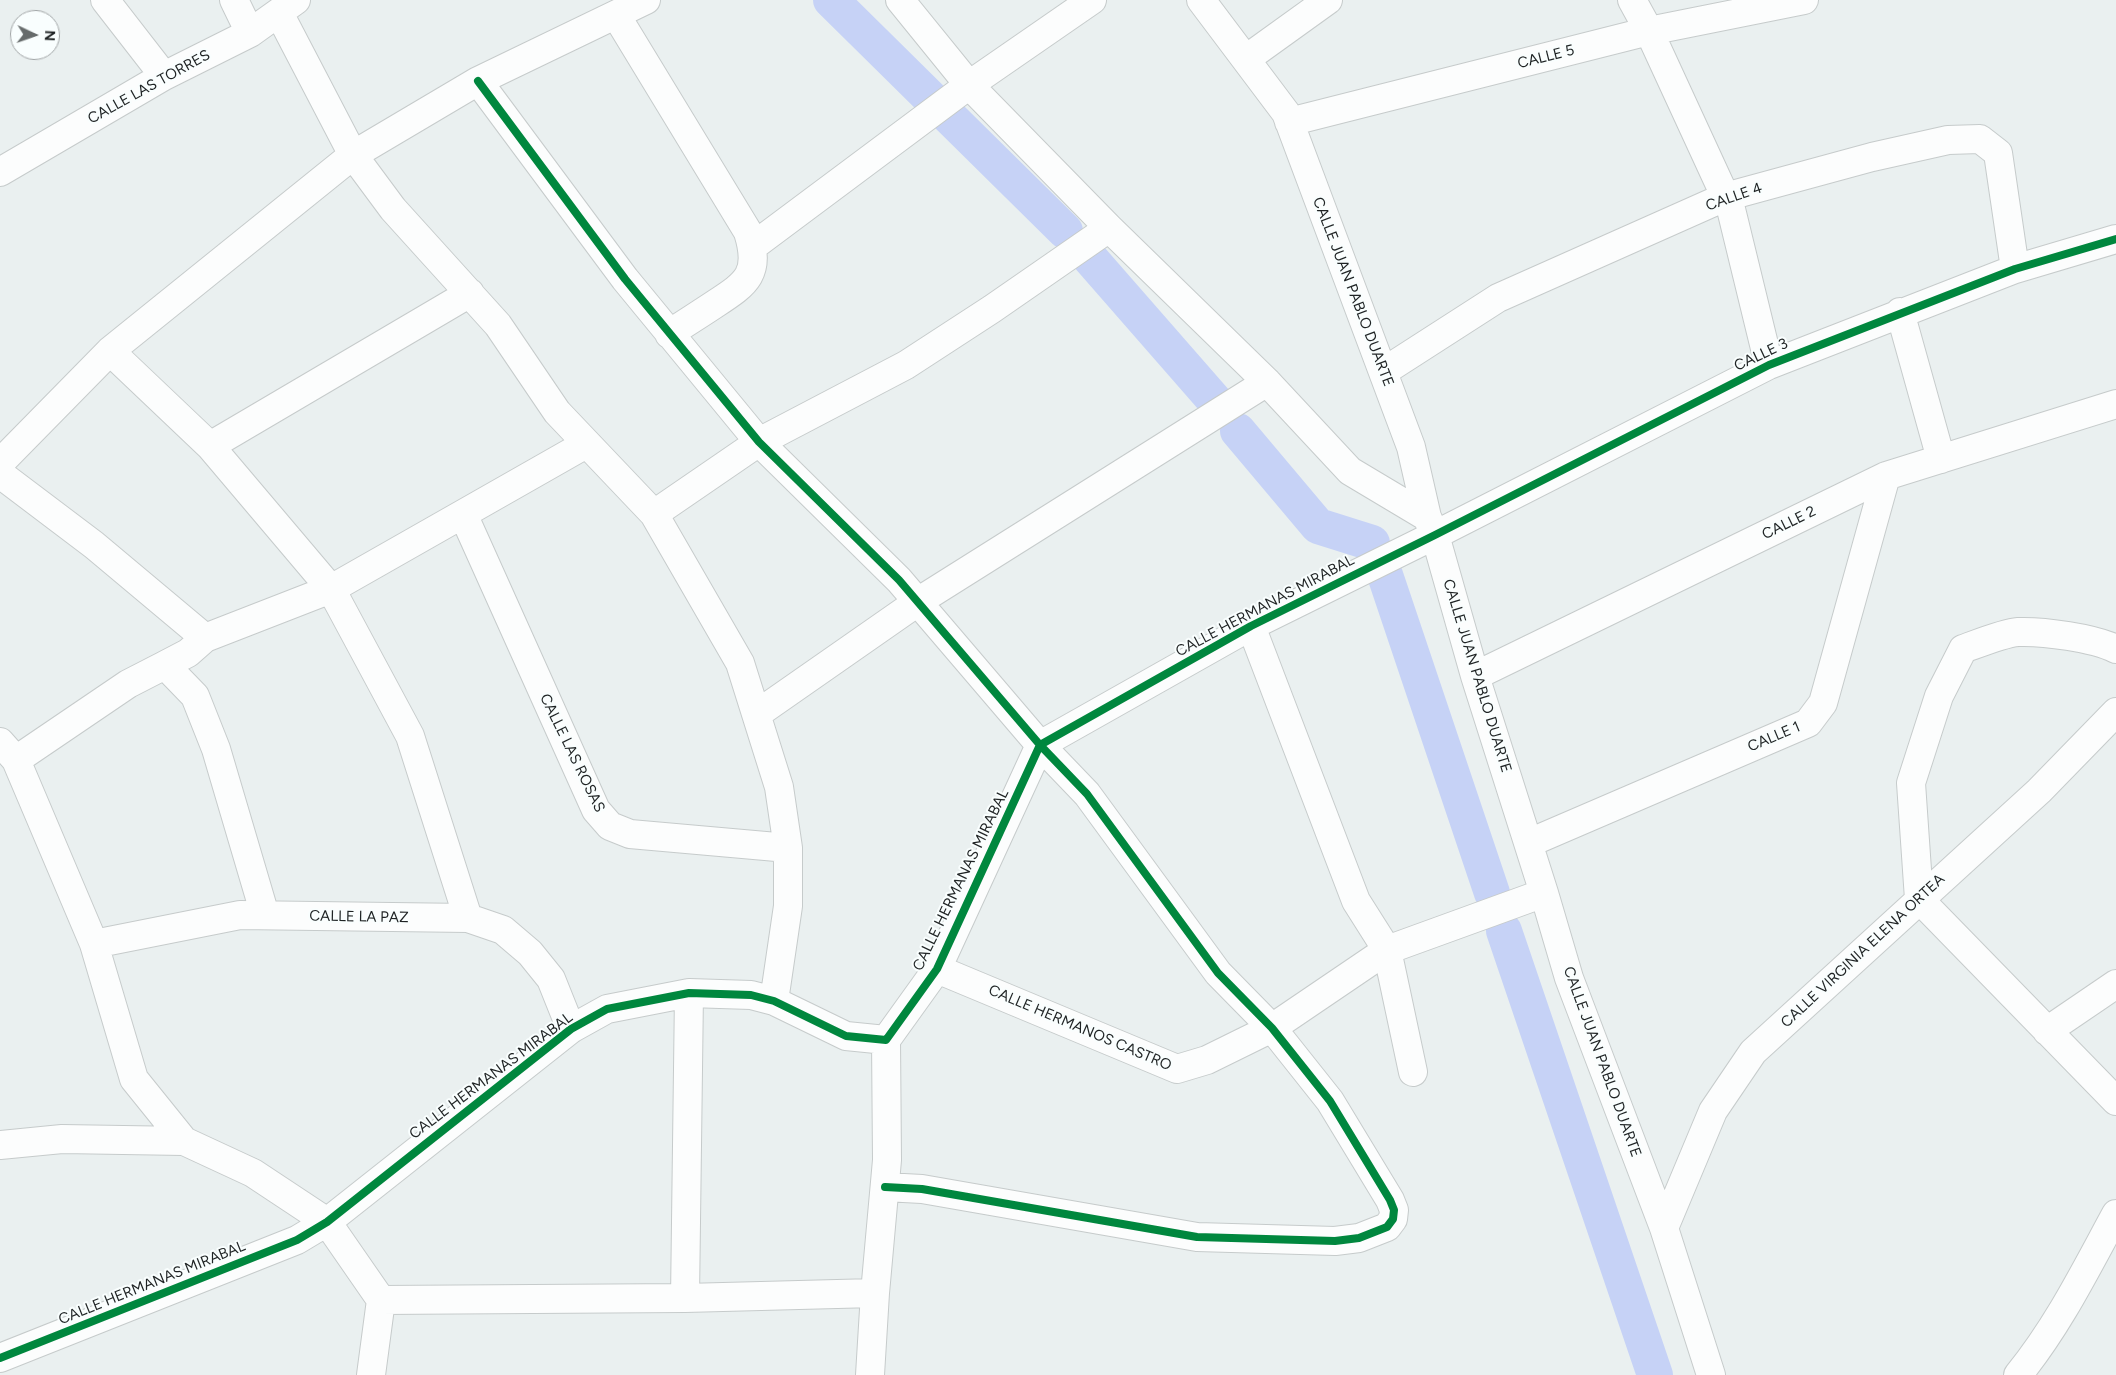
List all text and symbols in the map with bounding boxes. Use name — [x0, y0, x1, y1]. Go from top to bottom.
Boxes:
north arrow — [10, 10, 60, 60]
text: N — [41, 30, 58, 42]
street label: CALLE 5 — [1516, 41, 1576, 73]
street label: CALLE LAS TORRES — [85, 46, 213, 128]
street label: CALLE 4 — [1703, 179, 1765, 215]
street label: CALLE JUAN PABLO DUARTE — [1309, 195, 1397, 389]
street label: CALLE 3 — [1731, 335, 1791, 375]
street label: CALLE 2 — [1759, 502, 1819, 544]
street label: CALLE HERMANAS MIRABAL — [1173, 551, 1357, 661]
street label: CALLE JUAN PABLO DUARTE — [1439, 577, 1515, 775]
street label: CALLE LAS ROSAS — [535, 691, 609, 815]
street label: CALLE 1 — [1745, 718, 1803, 756]
street label: CALLE HERMANAS MIRABAL — [909, 786, 1013, 974]
street label: CALLE VIRGINIA ELENA ORTEA — [1777, 870, 1949, 1032]
street label: CALLE LA PAZ — [309, 907, 409, 927]
street label: CALLE JUAN PABLO DUARTE — [1559, 964, 1645, 1160]
street label: CALLE HERMANOS CASTRO — [986, 981, 1174, 1075]
street label: CALLE HERMANAS MIRABAL — [406, 1009, 576, 1143]
street label: CALLE HERMANAS MIRABAL — [56, 1237, 248, 1329]

